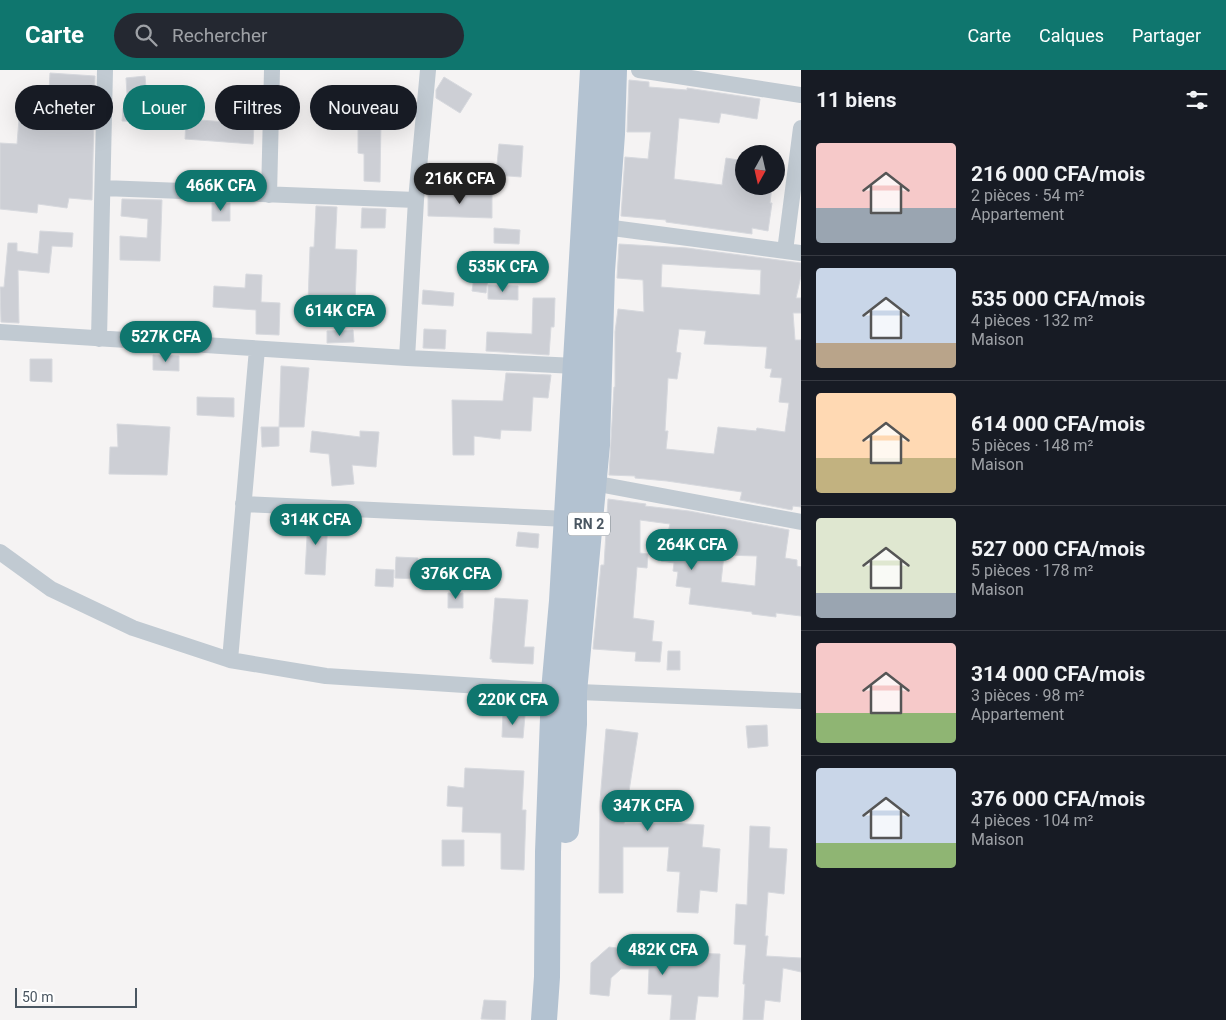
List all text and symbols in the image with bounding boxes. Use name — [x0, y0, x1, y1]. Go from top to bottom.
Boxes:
search box — [114, 13, 464, 58]
text: Carte — [25, 21, 84, 49]
icon: search — [132, 21, 160, 49]
text: Rechercher — [172, 24, 267, 47]
text: Carte — [968, 25, 1011, 46]
text: Calques — [1039, 25, 1104, 46]
text: Partager — [1132, 25, 1201, 46]
chip: Acheter — [15, 85, 113, 130]
chip: Louer — [123, 85, 205, 130]
chip: Filtres — [215, 85, 300, 130]
chip: Nouveau — [310, 85, 417, 130]
icon: filters — [1183, 86, 1211, 114]
text: 11 biens — [816, 88, 897, 112]
north arrow — [735, 145, 785, 195]
map controls — [735, 145, 785, 195]
pin: 216K CFA — [408, 162, 512, 205]
text: 216 000 CFA/mois — [971, 162, 1145, 186]
icon: home — [856, 163, 916, 223]
text: 216K CFA — [425, 169, 495, 188]
pin: 466K CFA — [169, 170, 273, 212]
text: 466K CFA — [186, 176, 256, 195]
text: 2 pièces · 54 m² — [971, 186, 1084, 205]
text: Appartement — [971, 205, 1064, 224]
pin: 535K CFA — [451, 250, 555, 293]
text: 535K CFA — [468, 257, 538, 276]
text: 535 000 CFA/mois — [971, 287, 1145, 311]
icon: home — [856, 288, 916, 348]
pin: 614K CFA — [288, 294, 392, 337]
text: 614K CFA — [305, 301, 375, 320]
text: 4 pièces · 132 m² — [971, 311, 1093, 330]
pin: 527K CFA — [114, 320, 218, 363]
text: 527K CFA — [131, 327, 201, 346]
text: Maison — [971, 330, 1024, 349]
text: 614 000 CFA/mois — [971, 412, 1145, 436]
icon: home — [856, 413, 916, 473]
text: 5 pièces · 148 m² — [971, 436, 1093, 455]
text: Maison — [971, 455, 1024, 474]
pin: 314K CFA — [264, 504, 368, 546]
text: 314K CFA — [281, 510, 351, 529]
road number: RN 2 — [568, 512, 610, 536]
pin: 264K CFA — [640, 528, 744, 571]
text: 264K CFA — [657, 535, 727, 554]
text: 527 000 CFA/mois — [971, 537, 1145, 561]
icon: home — [856, 538, 916, 598]
pin: 376K CFA — [404, 558, 508, 600]
text: 5 pièces · 178 m² — [971, 561, 1093, 580]
text: 376K CFA — [421, 564, 491, 583]
text: Maison — [971, 580, 1024, 599]
text: 314 000 CFA/mois — [971, 662, 1145, 686]
icon: home — [856, 663, 916, 723]
pin: 220K CFA — [461, 684, 565, 726]
text: 3 pièces · 98 m² — [971, 686, 1084, 705]
text: 220K CFA — [478, 690, 548, 709]
text: Appartement — [971, 705, 1064, 724]
text: 376 000 CFA/mois — [971, 787, 1145, 811]
icon: home — [856, 788, 916, 848]
pin: 347K CFA — [596, 790, 700, 832]
text: 347K CFA — [613, 796, 683, 815]
text: 4 pièces · 104 m² — [971, 811, 1093, 830]
text: Maison — [971, 830, 1024, 849]
pin: 482K CFA — [611, 934, 715, 976]
text: 482K CFA — [628, 940, 698, 959]
scale bar — [15, 985, 138, 1008]
text: 50 m — [22, 989, 54, 1005]

